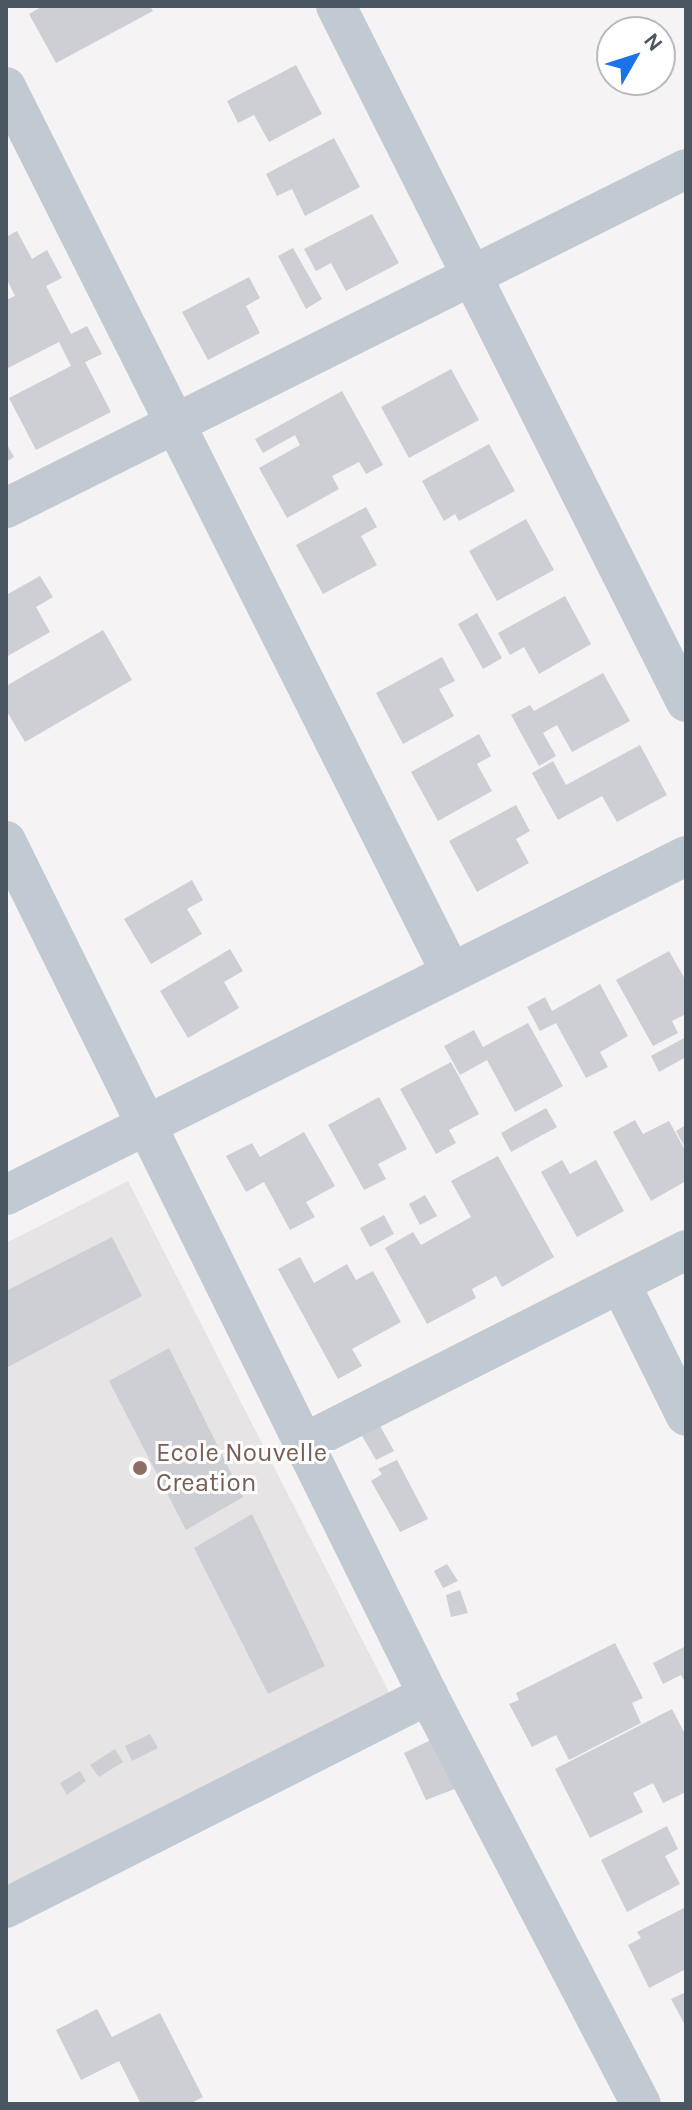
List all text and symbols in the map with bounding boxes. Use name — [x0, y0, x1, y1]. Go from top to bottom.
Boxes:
north arrow — [596, 16, 676, 96]
text: N — [638, 28, 668, 56]
place label: Ecole Nouvelle Creation — [156, 1437, 327, 1498]
marker: Ecole Nouvelle Creation — [131, 1459, 149, 1477]

